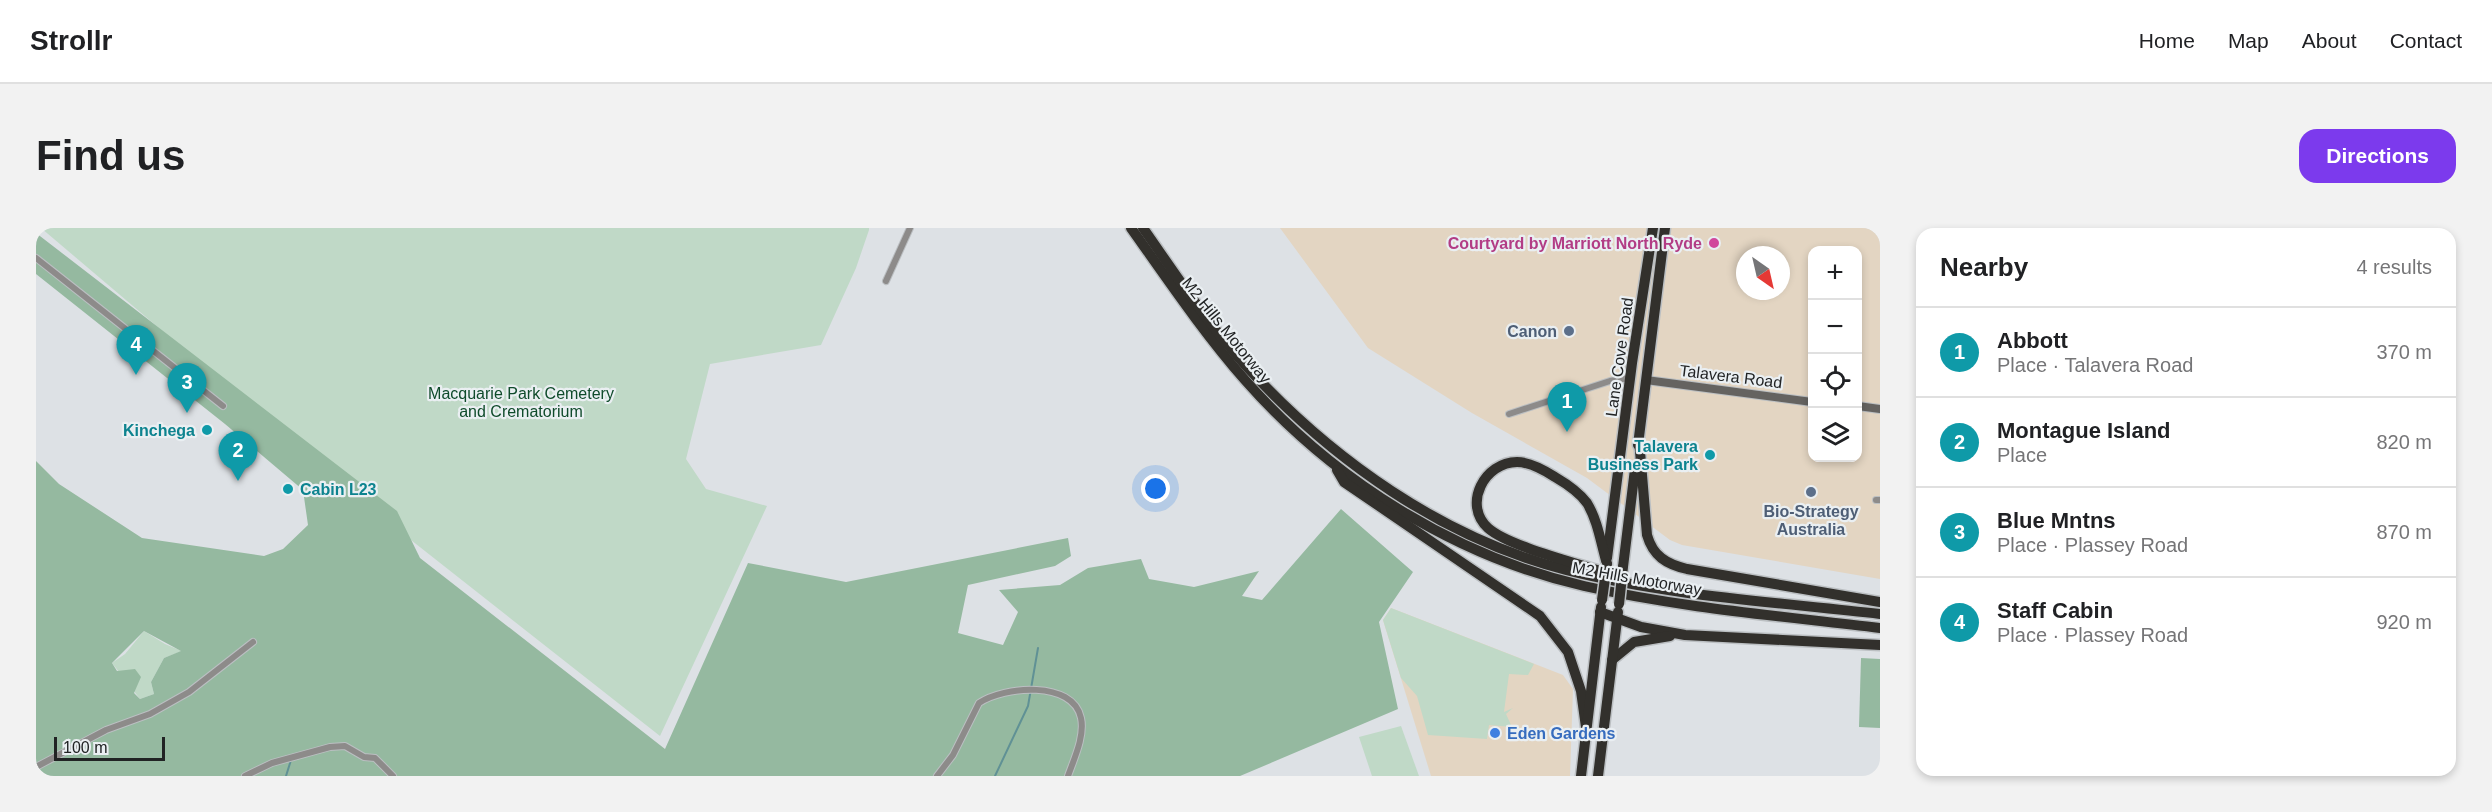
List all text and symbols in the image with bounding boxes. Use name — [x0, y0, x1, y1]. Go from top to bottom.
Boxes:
text: Strollr — [30, 25, 112, 56]
text: Home — [2139, 29, 2195, 52]
text: Map — [2228, 29, 2269, 52]
text: About — [2302, 29, 2357, 52]
text: Contact — [2390, 29, 2462, 52]
button: Directions — [2299, 129, 2456, 183]
text: Find us — [36, 132, 185, 179]
place label: Courtyard by Marriott North Ryde — [1448, 235, 1702, 252]
marker: Courtyard by Marriott North Ryde — [1707, 236, 1721, 250]
north arrow — [1736, 246, 1790, 300]
map controls — [1808, 246, 1862, 462]
button: + — [1808, 246, 1862, 300]
text: Nearby — [1940, 252, 2028, 282]
text: 4 results — [2356, 256, 2432, 278]
street label: M2 Hills Motorway — [1179, 274, 1274, 386]
street label: Lane Cove Road — [1603, 296, 1636, 418]
button: − — [1808, 300, 1862, 354]
place label: Canon — [1507, 323, 1557, 340]
marker: Canon — [1562, 324, 1576, 338]
pin: 4 — [116, 326, 156, 375]
text: Abbott — [1997, 328, 2068, 353]
text: 1 — [1954, 341, 1965, 363]
text: 370 m — [2376, 341, 2432, 363]
button: locate — [1808, 354, 1862, 408]
text: Place · Talavera Road — [1997, 354, 2193, 376]
street label: Talavera Road — [1679, 362, 1783, 391]
pin: 3 — [168, 364, 206, 413]
pin: 1 — [1548, 382, 1586, 432]
park label: Macquarie Park Cemetery and Crematorium — [428, 385, 614, 420]
button: layers — [1808, 408, 1862, 462]
text: Montague Island — [1997, 418, 2171, 443]
place label: Kinchega — [123, 422, 195, 439]
marker: Kinchega — [200, 423, 214, 437]
text: 2 — [1954, 431, 1965, 453]
text: 820 m — [2376, 431, 2432, 453]
pin: 2 — [218, 432, 258, 481]
place label: Talavera Business Park — [1588, 438, 1698, 473]
text: Place — [1997, 444, 2047, 466]
marker: Talavera Business Park — [1703, 448, 1717, 462]
your location — [1141, 474, 1170, 503]
place label: Cabin L23 — [300, 481, 377, 498]
marker: Cabin L23 — [281, 482, 295, 496]
marker: Bio-Strategy Australia — [1804, 485, 1818, 499]
place label: Bio-Strategy Australia — [1763, 503, 1859, 538]
text: Blue Mntns — [1997, 508, 2116, 533]
text: 3 — [1954, 521, 1965, 543]
text: 870 m — [2376, 521, 2432, 543]
text: Place · Plassey Road — [1997, 534, 2188, 556]
street label: M2 Hills Motorway — [1571, 559, 1703, 598]
text: Staff Cabin — [1997, 598, 2113, 623]
text: 4 — [1954, 611, 1965, 633]
text: 920 m — [2376, 611, 2432, 633]
text: Place · Plassey Road — [1997, 624, 2188, 646]
place label: Eden Gardens — [1507, 725, 1616, 742]
marker: Eden Gardens — [1488, 726, 1502, 740]
scale bar — [54, 734, 165, 762]
text: 100 m — [63, 739, 107, 756]

